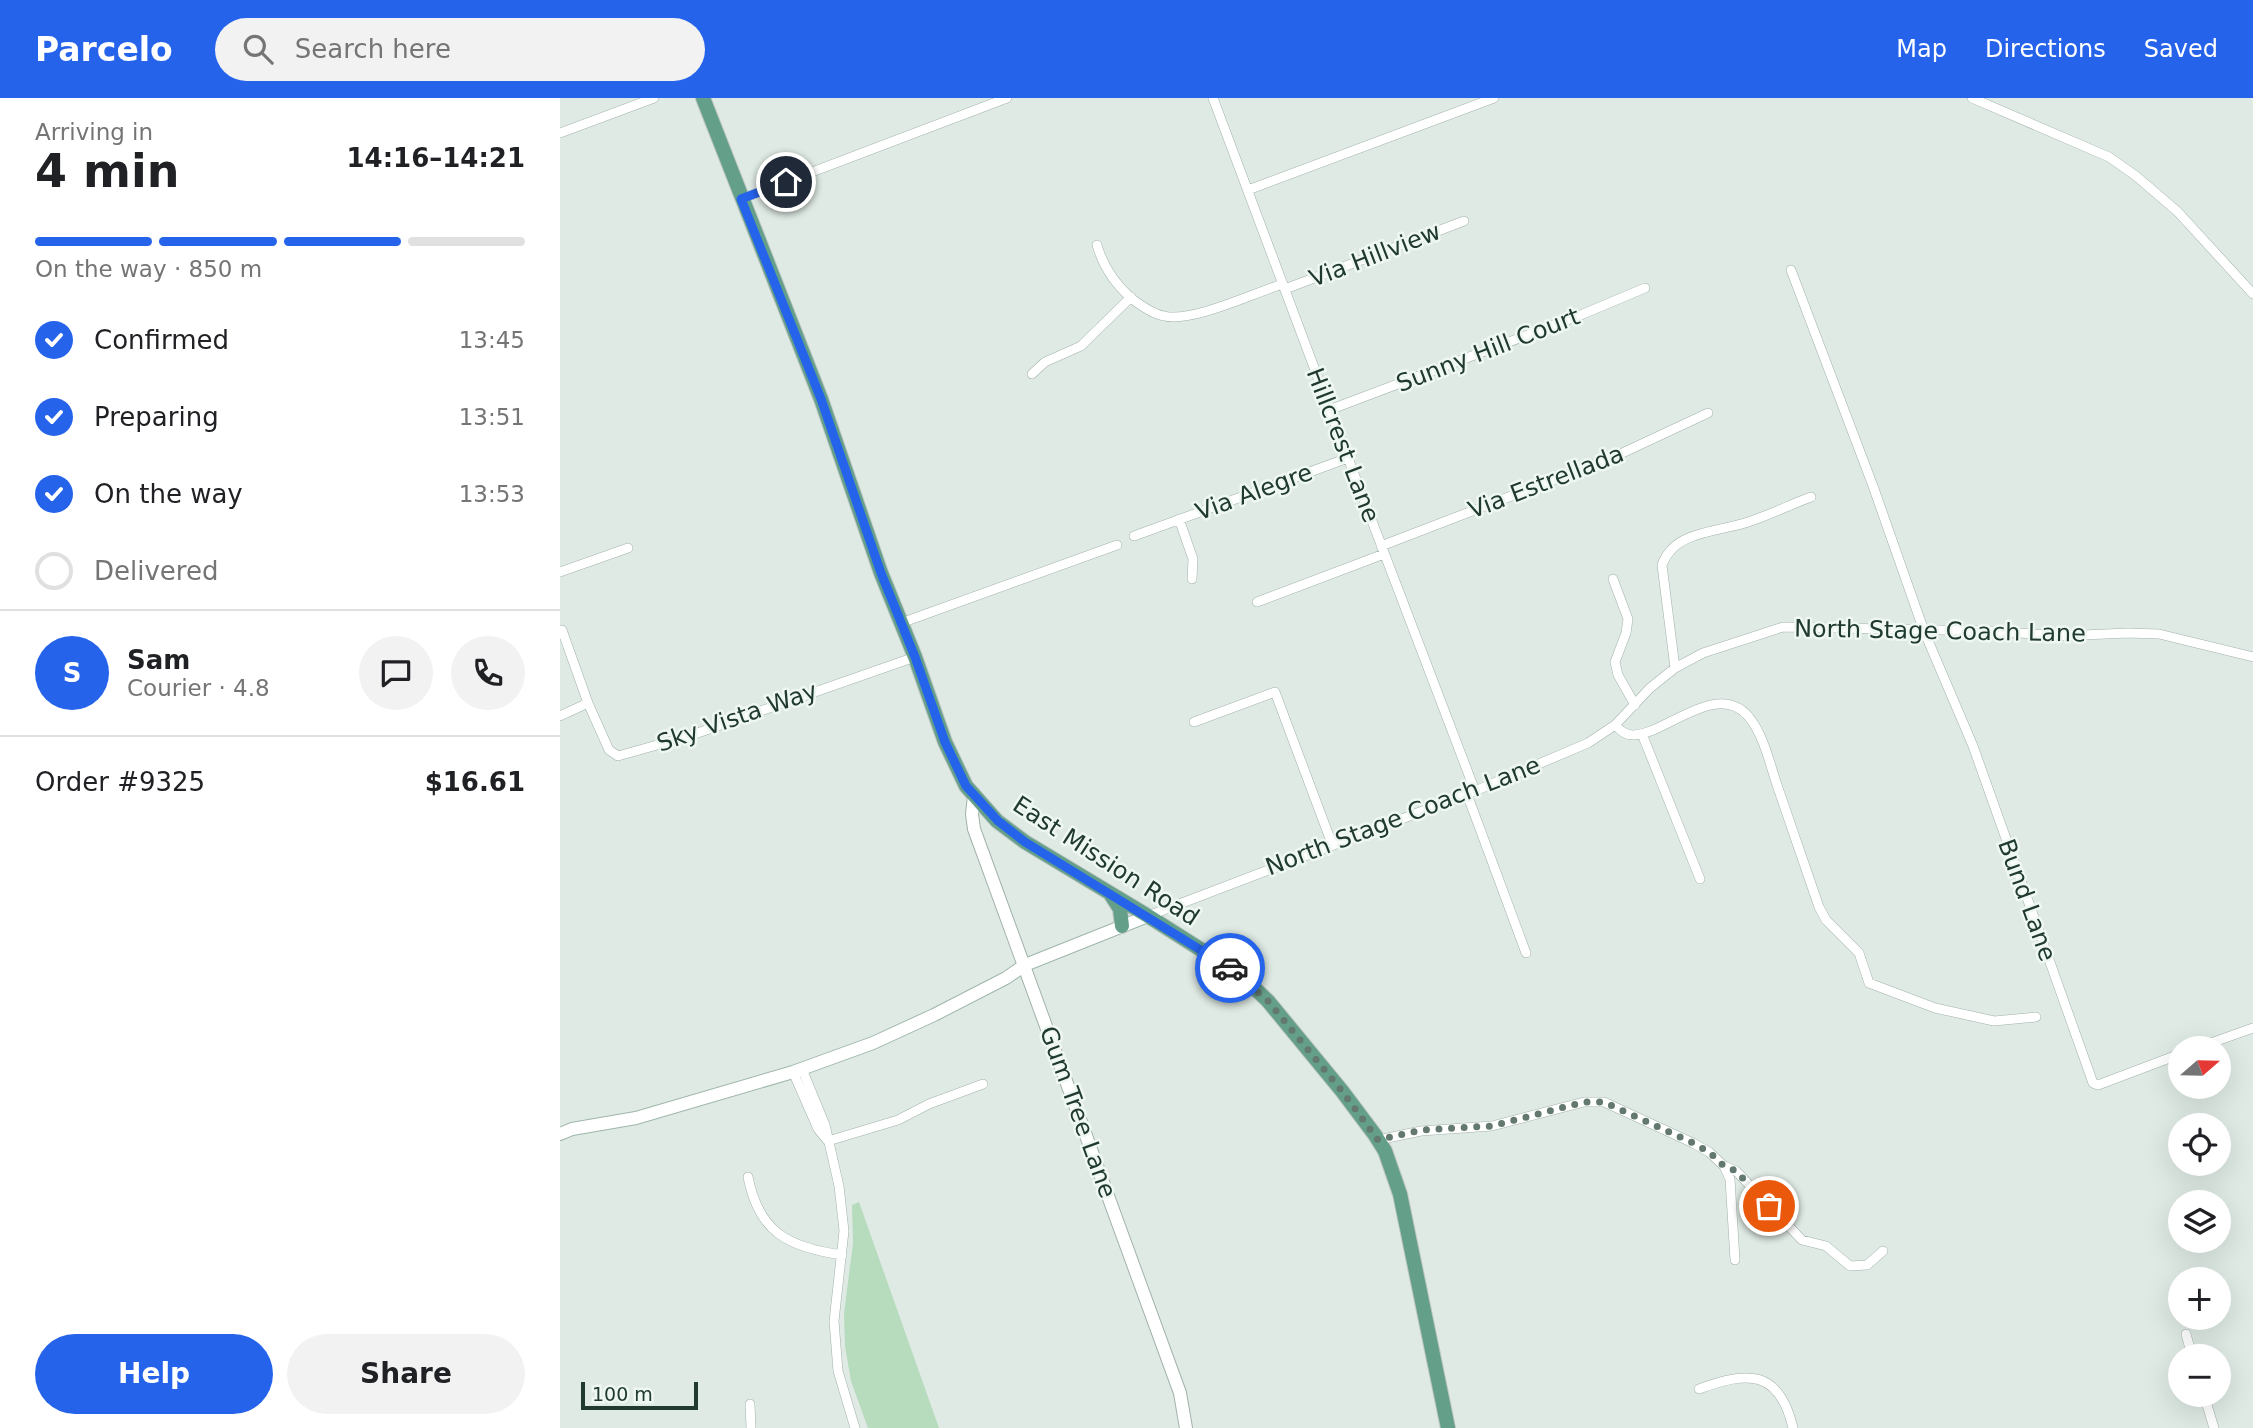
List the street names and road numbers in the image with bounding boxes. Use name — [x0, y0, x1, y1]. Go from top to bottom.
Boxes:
street label: Via Hillview — [1305, 217, 1445, 293]
street label: Sunny Hill Court — [1392, 302, 1584, 398]
street label: Hillcrest Lane — [1301, 364, 1385, 526]
street label: Via Estrellada — [1464, 440, 1628, 524]
street label: Via Alegre — [1192, 458, 1316, 526]
street label: North Stage Coach Lane — [1794, 614, 2086, 648]
street label: Sky Vista Way — [653, 676, 821, 758]
street label: North Stage Coach Lane — [1262, 751, 1544, 881]
street label: East Mission Road — [1008, 790, 1204, 932]
street label: Bund Lane — [1992, 835, 2062, 965]
street label: Gum Tree Lane — [1034, 1022, 1122, 1202]

